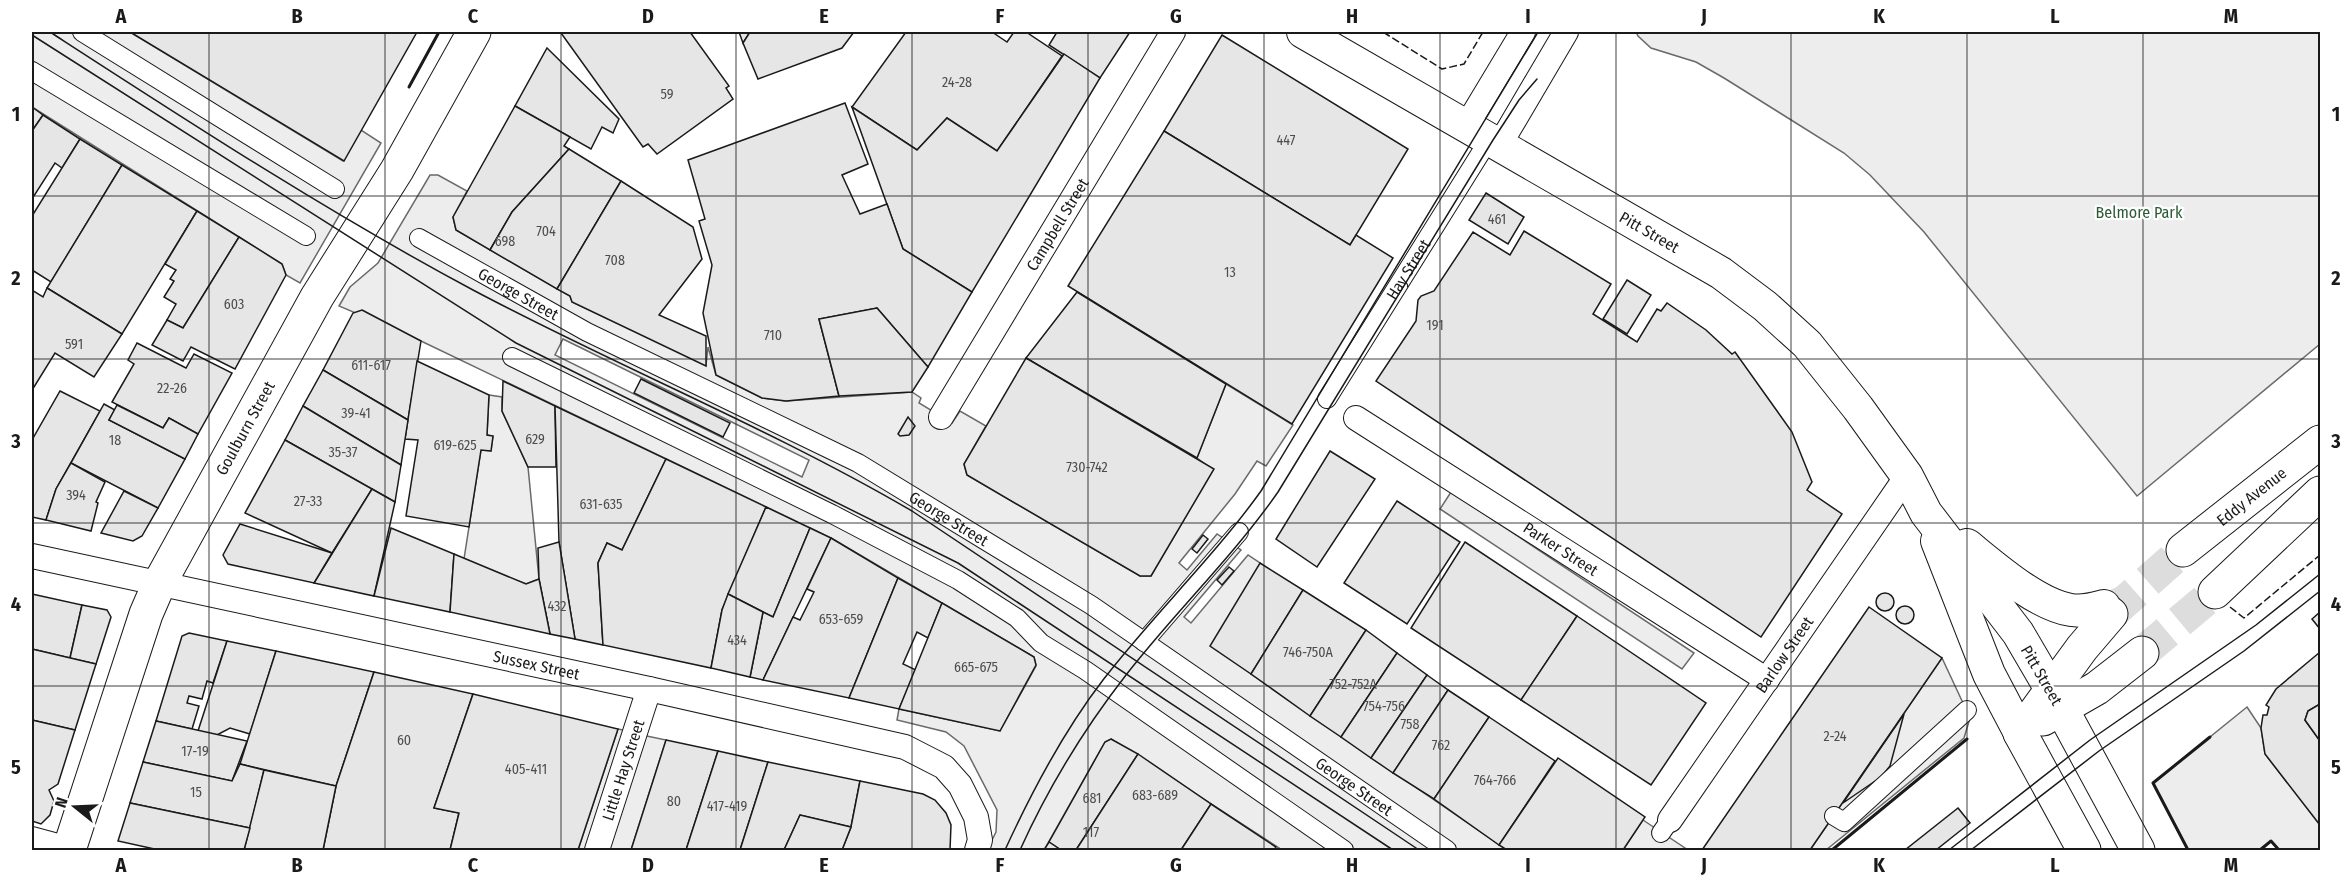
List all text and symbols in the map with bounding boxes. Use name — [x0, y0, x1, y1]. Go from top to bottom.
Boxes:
text: A — [115, 4, 128, 28]
text: B — [291, 4, 303, 28]
text: C — [468, 4, 479, 28]
text: D — [642, 4, 654, 28]
text: E — [819, 4, 829, 28]
text: F — [996, 4, 1005, 28]
text: G — [1170, 4, 1182, 28]
text: H — [1346, 4, 1358, 28]
text: I — [1525, 4, 1531, 28]
text: J — [1700, 4, 1707, 28]
text: K — [1873, 4, 1885, 28]
text: L — [2050, 4, 2060, 28]
text: M — [2224, 4, 2238, 28]
house number: 24-28 — [942, 74, 972, 91]
house number: 59 — [660, 86, 674, 103]
text: 1 — [12, 102, 20, 126]
text: 1 — [2332, 102, 2340, 126]
house number: 447 — [1277, 132, 1296, 149]
street label: Campbell Street — [1022, 174, 1093, 274]
park label: Belmore Park — [2096, 203, 2183, 222]
street label: Pitt Street — [1616, 208, 1683, 257]
house number: 461 — [1488, 211, 1506, 228]
house number: 704 — [536, 223, 556, 240]
house number: 698 — [495, 233, 515, 250]
street label: Hay Street — [1383, 235, 1435, 303]
house number: 708 — [605, 252, 625, 269]
street label: George Street — [475, 264, 562, 325]
house number: 13 — [1224, 264, 1236, 281]
text: 2 — [10, 266, 21, 290]
text: 2 — [2330, 266, 2341, 290]
house number: 603 — [224, 296, 244, 313]
house number: 191 — [1426, 317, 1444, 334]
house number: 710 — [764, 327, 782, 344]
house number: 591 — [65, 336, 83, 353]
house number: 611-617 — [351, 357, 391, 374]
street label: Goulburn Street — [212, 377, 279, 479]
house number: 22-26 — [157, 380, 187, 397]
house number: 39-41 — [341, 405, 371, 422]
text: 3 — [10, 429, 21, 453]
text: 3 — [2330, 429, 2341, 453]
house number: 629 — [525, 431, 545, 448]
house number: 18 — [109, 432, 121, 449]
house number: 619-625 — [433, 437, 477, 454]
house number: 35-37 — [329, 444, 358, 461]
house number: 730-742 — [1066, 459, 1108, 476]
street label: Eddy Avenue — [2213, 463, 2290, 530]
house number: 394 — [66, 487, 86, 504]
street label: George Street — [906, 488, 992, 551]
house number: 27-33 — [294, 493, 322, 510]
house number: 631-635 — [579, 496, 623, 513]
street label: Parker Street — [1520, 518, 1602, 580]
text: 4 — [11, 592, 21, 616]
text: 4 — [2331, 592, 2341, 616]
house number: 432 — [548, 598, 566, 615]
house number: 653-659 — [819, 611, 863, 628]
street label: Barlow Street — [1752, 612, 1818, 697]
house number: 434 — [727, 632, 747, 649]
street label: Pitt Street — [2017, 642, 2067, 709]
house number: 746-750A — [1283, 644, 1334, 661]
street label: Sussex Street — [491, 647, 582, 684]
house number: 665-675 — [954, 659, 998, 676]
house number: 752-752A — [1329, 676, 1377, 693]
house number: 754-756 — [1363, 698, 1405, 715]
house number: 758 — [1401, 716, 1419, 733]
street label: Little Hay Street — [598, 717, 649, 823]
house number: 2-24 — [1823, 728, 1847, 745]
house number: 60 — [397, 732, 411, 749]
house number: 762 — [1432, 737, 1450, 754]
house number: 17-19 — [181, 743, 209, 760]
street label: George Street — [1312, 754, 1397, 820]
text: 5 — [11, 755, 21, 779]
text: 5 — [2331, 755, 2341, 779]
house number: 405-411 — [505, 761, 547, 778]
house number: 764-766 — [1474, 772, 1516, 789]
north arrow — [45, 777, 105, 837]
house number: 15 — [190, 784, 202, 801]
house number: 683-689 — [1132, 787, 1178, 804]
house number: 681 — [1082, 790, 1102, 807]
house number: 80 — [667, 793, 681, 810]
text: N — [51, 795, 72, 810]
house number: 417-419 — [707, 798, 747, 815]
house number: 117 — [1083, 824, 1100, 841]
text: A — [115, 853, 128, 877]
text: B — [291, 853, 303, 877]
text: C — [468, 853, 479, 877]
text: D — [642, 853, 654, 877]
text: E — [819, 853, 829, 877]
text: F — [996, 853, 1005, 877]
text: G — [1170, 853, 1182, 877]
text: H — [1346, 853, 1358, 877]
text: I — [1525, 853, 1531, 877]
text: J — [1700, 853, 1707, 877]
text: K — [1873, 853, 1885, 877]
text: L — [2050, 853, 2060, 877]
text: M — [2224, 853, 2238, 877]

